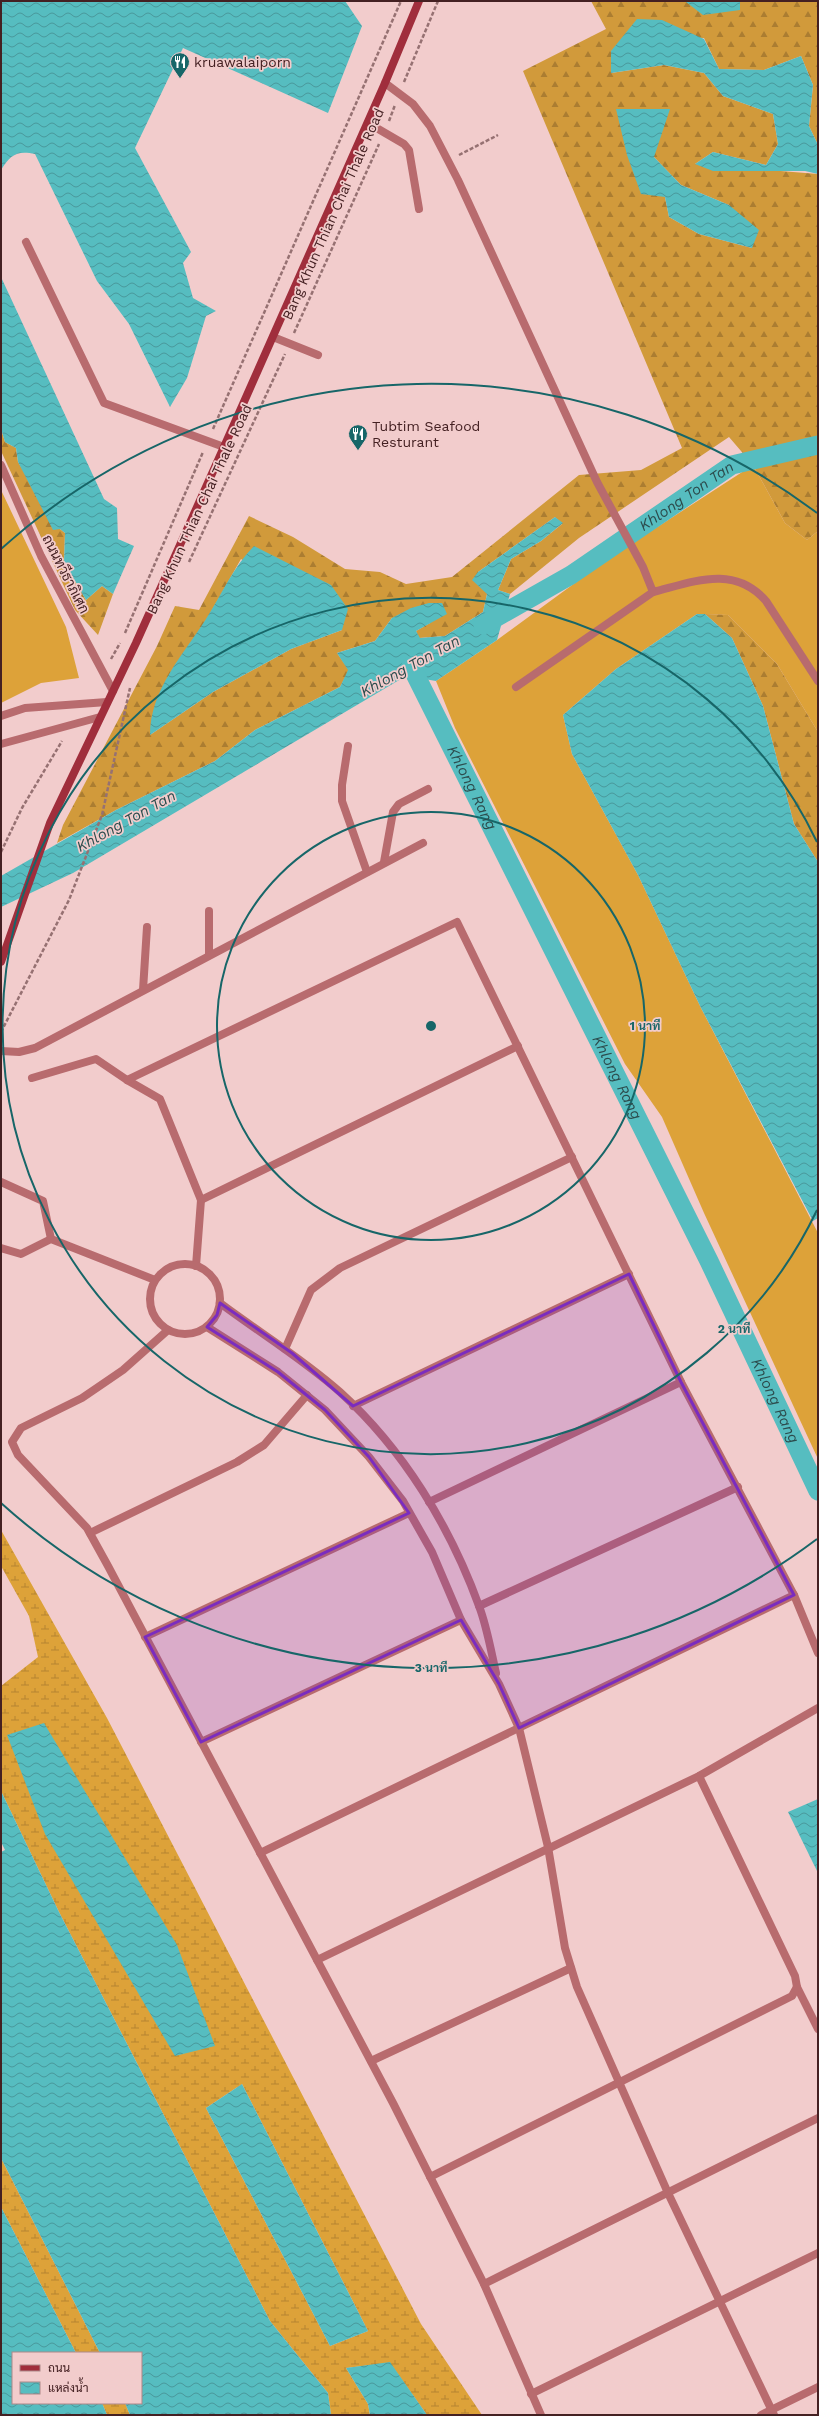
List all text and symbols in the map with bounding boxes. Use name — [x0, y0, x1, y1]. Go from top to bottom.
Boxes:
restaurant icon: kruawalaiporn — [169, 51, 191, 79]
place label: kruawalaiporn — [194, 54, 291, 70]
street label: Bang Khun Thian Chai Thale Road — [279, 106, 387, 322]
street label: Bang Khun Thian Chai Thale Road — [143, 401, 255, 617]
place label: Tubtim Seafood Resturant — [372, 418, 480, 450]
restaurant icon: Tubtim Seafood Resturant — [347, 423, 369, 451]
water label: Khlong Ton Tan — [636, 457, 737, 535]
street label: ถนนทวีธาภิเศก — [39, 532, 94, 616]
water label: Khlong Ton Tan — [357, 631, 463, 701]
water label: Khlong Rang — [443, 742, 501, 833]
water label: Khlong Ton Tan — [73, 786, 179, 856]
text: 1 นาที — [630, 1018, 660, 1033]
centre of rings — [424, 1019, 438, 1033]
water label: Khlong Rang — [588, 1032, 646, 1122]
text: 2 นาที — [718, 1321, 750, 1336]
water label: Khlong Rang — [747, 1355, 803, 1446]
text: 3 นาที — [415, 1660, 447, 1675]
legend — [12, 2352, 142, 2404]
text: ถนน — [48, 2361, 71, 2375]
text: แหล่งน้ำ — [48, 2377, 88, 2395]

